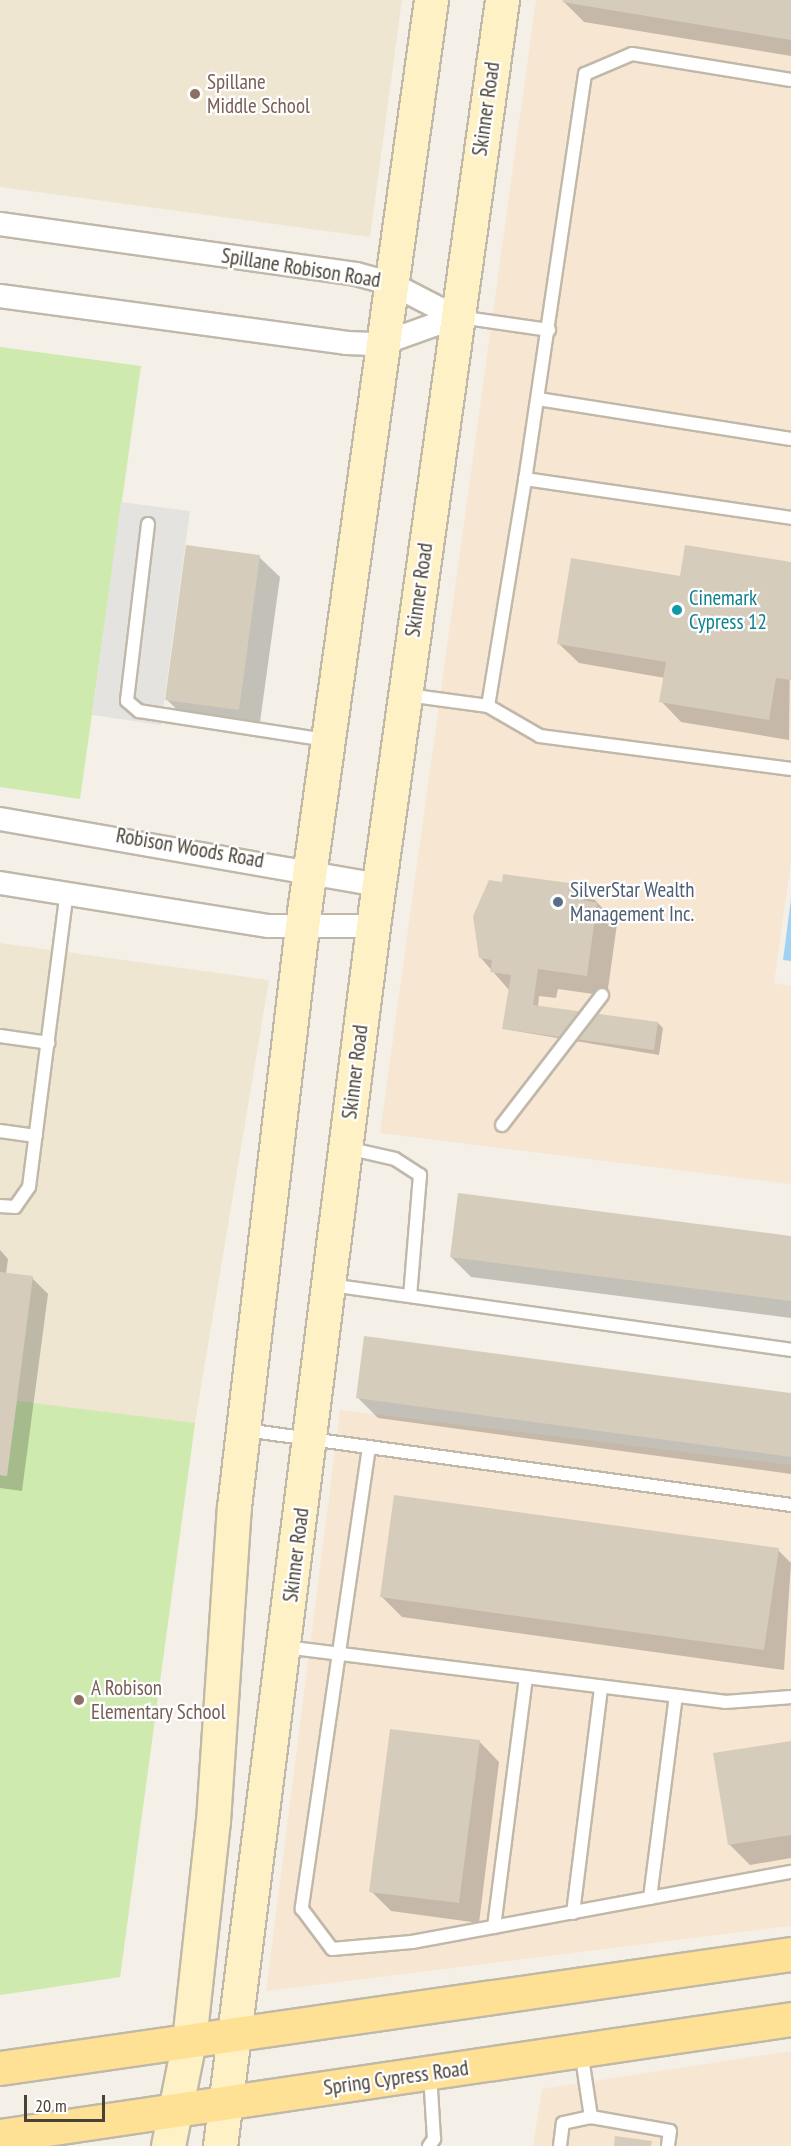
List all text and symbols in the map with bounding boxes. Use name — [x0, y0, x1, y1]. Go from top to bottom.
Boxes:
street label: Skinner Road — [467, 60, 505, 158]
place label: Spillane Middle School — [207, 69, 310, 119]
marker: Spillane Middle School — [188, 87, 202, 101]
street label: Spillane Robison Road — [220, 243, 382, 293]
street label: Skinner Road — [400, 541, 438, 639]
place label: Cinemark Cypress 12 — [689, 585, 767, 635]
marker: Cinemark Cypress 12 — [670, 603, 684, 617]
street label: Robison Woods Road — [114, 823, 266, 873]
place label: SilverStar Wealth Management Inc. — [570, 877, 695, 927]
marker: SilverStar Wealth Management Inc. — [551, 895, 565, 909]
street label: Skinner Road — [337, 1023, 373, 1121]
street label: Skinner Road — [278, 1506, 314, 1604]
place label: A Robison Elementary School — [91, 1675, 226, 1725]
marker: A Robison Elementary School — [72, 1693, 86, 1707]
street label: Spring Cypress Road — [322, 2055, 470, 2101]
scale bar — [27, 2083, 108, 2121]
text: 20 m — [35, 2094, 67, 2117]

